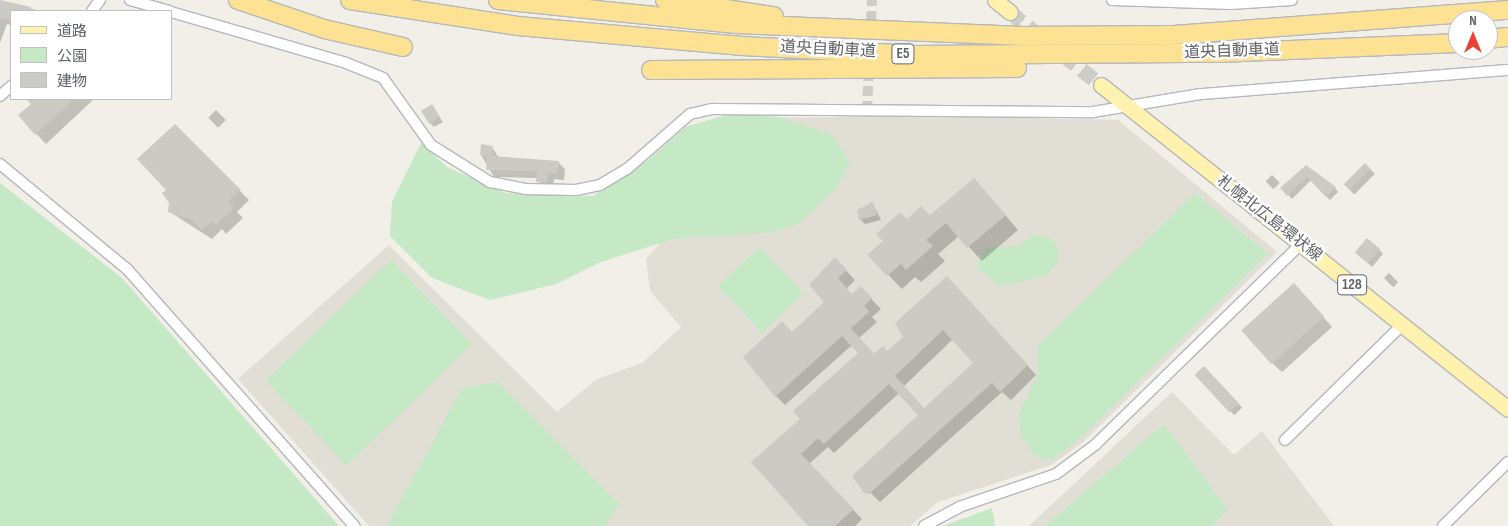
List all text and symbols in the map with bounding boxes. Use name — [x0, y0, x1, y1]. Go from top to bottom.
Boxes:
legend — [10, 10, 172, 100]
north arrow — [1448, 10, 1498, 60]
text: N — [1469, 12, 1477, 29]
text: 道路 — [57, 22, 87, 41]
street label: 道央自動車道 — [780, 38, 876, 62]
street label: 道央自動車道 — [1184, 41, 1280, 63]
road number: E5 — [890, 42, 916, 66]
text: 公園 — [57, 47, 87, 66]
text: 建物 — [57, 72, 87, 91]
street label: 札幌北広島環状線 — [1213, 172, 1325, 266]
road number: 128 — [1337, 272, 1367, 298]

